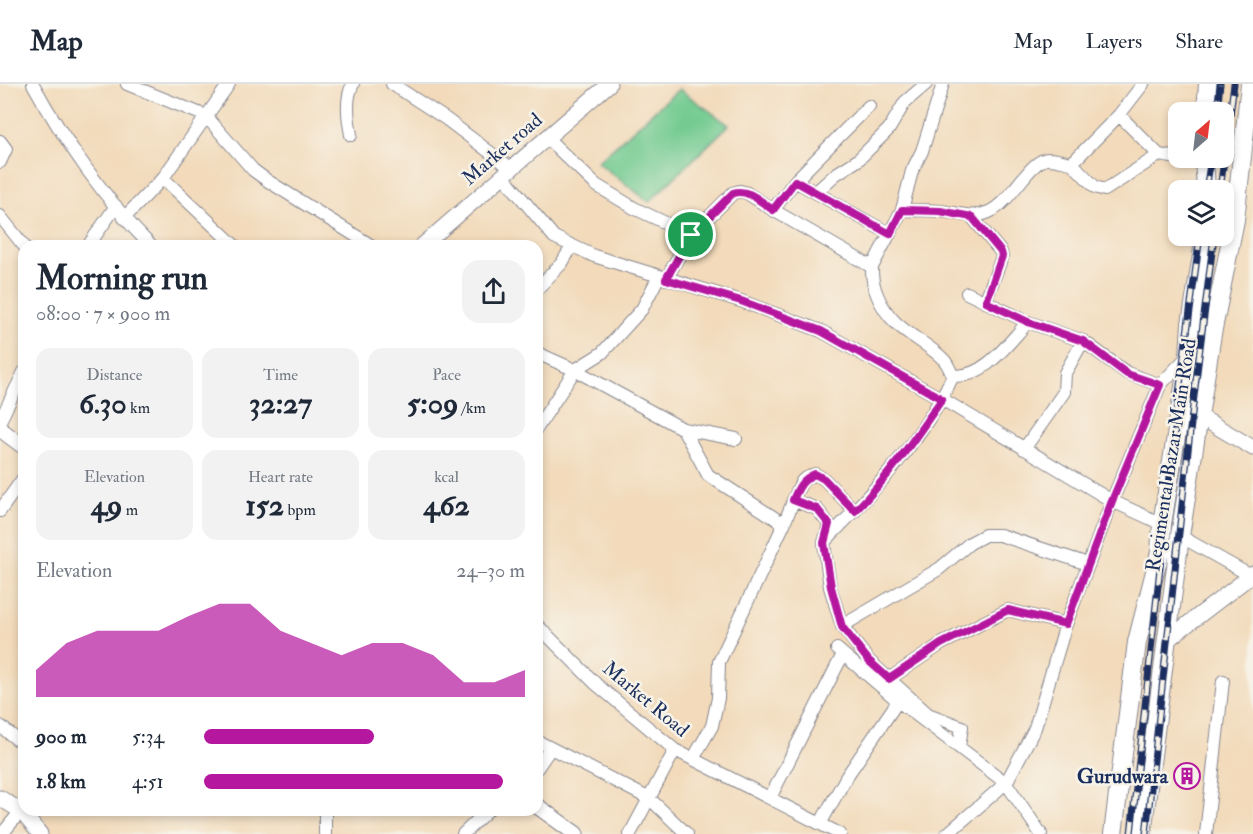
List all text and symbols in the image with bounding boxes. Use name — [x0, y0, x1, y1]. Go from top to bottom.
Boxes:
text: Map — [30, 24, 83, 59]
text: Map — [1013, 28, 1053, 55]
text: Layers — [1086, 28, 1142, 55]
text: Share — [1175, 28, 1223, 55]
north arrow — [1168, 102, 1234, 168]
map controls — [1168, 102, 1234, 246]
street label: Market road — [457, 107, 547, 191]
button: layers — [1168, 180, 1234, 246]
pin — [665, 209, 716, 260]
icon: arrive — [674, 218, 707, 251]
text: Morning run — [36, 258, 208, 299]
button: share — [462, 260, 525, 323]
text: 08:00 · 7 × 900 m — [36, 301, 170, 326]
street label: Regimental Bazar Main Road — [1140, 336, 1202, 573]
text: Distance — [87, 365, 142, 385]
text: Time — [263, 365, 298, 385]
text: Pace — [432, 365, 461, 385]
text: 6.30 — [79, 385, 127, 422]
text: 32:27 — [249, 385, 312, 422]
text: 5:09 — [407, 385, 458, 422]
text: km — [127, 398, 150, 418]
text: /km — [458, 398, 486, 418]
text: Elevation — [84, 467, 145, 487]
text: Heart rate — [248, 467, 313, 487]
text: kcal — [434, 467, 459, 487]
text: 49 — [91, 487, 122, 524]
text: 152 — [245, 487, 284, 524]
text: 462 — [423, 487, 470, 524]
text: m — [122, 500, 138, 520]
text: bpm — [284, 500, 316, 520]
text: Elevation — [36, 558, 112, 583]
text: 24–30 m — [456, 558, 525, 583]
street label: Market Road — [598, 656, 694, 742]
text: 900 m — [36, 724, 86, 749]
text: 5:34 — [132, 724, 164, 749]
building icon: Gurudwara — [1172, 761, 1202, 791]
place label: Gurudwara — [1077, 764, 1169, 789]
text: 1.8 km — [36, 769, 86, 794]
text: 4:51 — [132, 769, 164, 794]

